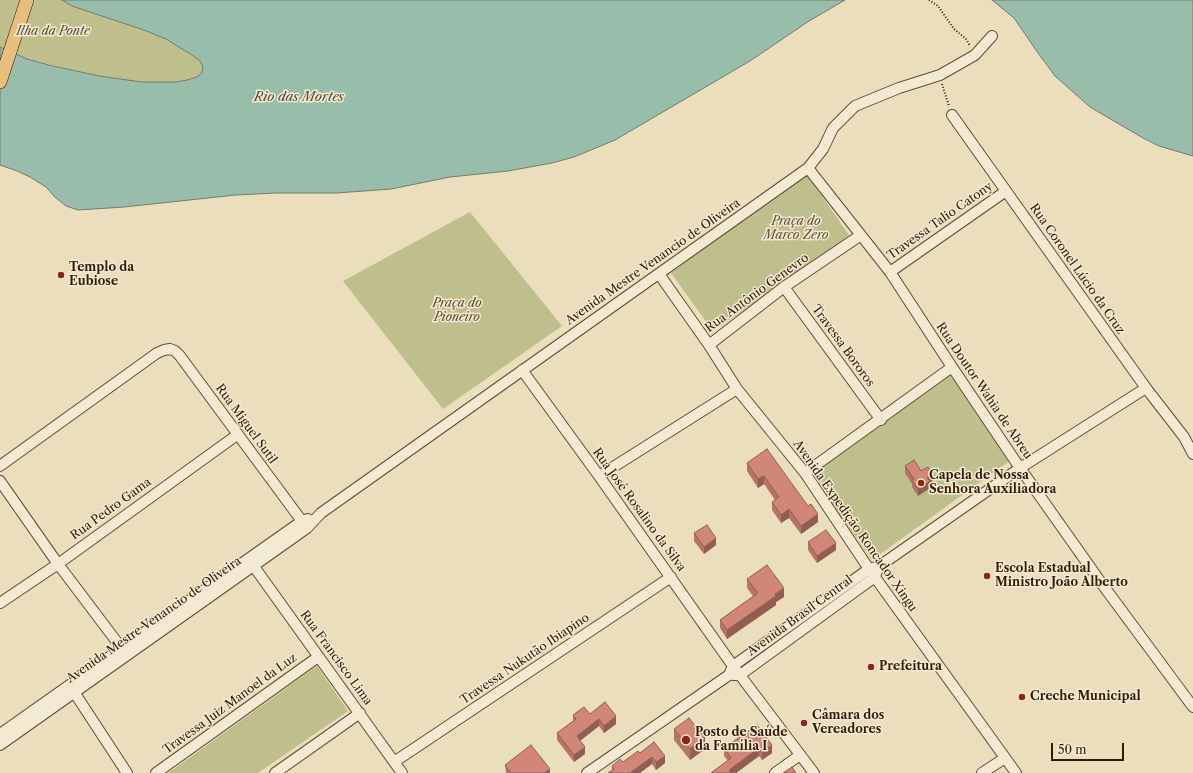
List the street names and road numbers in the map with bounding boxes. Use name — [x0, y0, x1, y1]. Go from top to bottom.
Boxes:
street label: Travessa Talio Catony — [885, 179, 995, 263]
street label: Avenida Mestre Venancio de Oliveira — [563, 196, 743, 328]
street label: Rua Coronel Lúcio da Cruz — [1026, 201, 1128, 337]
street label: Rua Antônio Genevro — [702, 251, 812, 335]
street label: Travessa Bororos — [808, 302, 878, 390]
street label: Rua Doutor Wahia de Abreu — [933, 320, 1035, 462]
street label: Rua Miguel Sutil — [212, 381, 280, 467]
street label: Avenida Expedição Roncador Xingu — [790, 437, 920, 615]
street label: Rua José Rosalino da Silva — [589, 446, 689, 574]
street label: Rua Pedro Gama — [68, 475, 154, 543]
street label: Avenida Mestre Venancio de Oliveira — [64, 554, 244, 686]
street label: Avenida Brasil Central — [744, 573, 856, 659]
street label: Rua Francisco Lima — [297, 608, 375, 708]
street label: Travessa Nukutão Ibiapino — [458, 610, 592, 708]
street label: Travessa Juiz Manoel da Luz — [160, 651, 300, 757]

